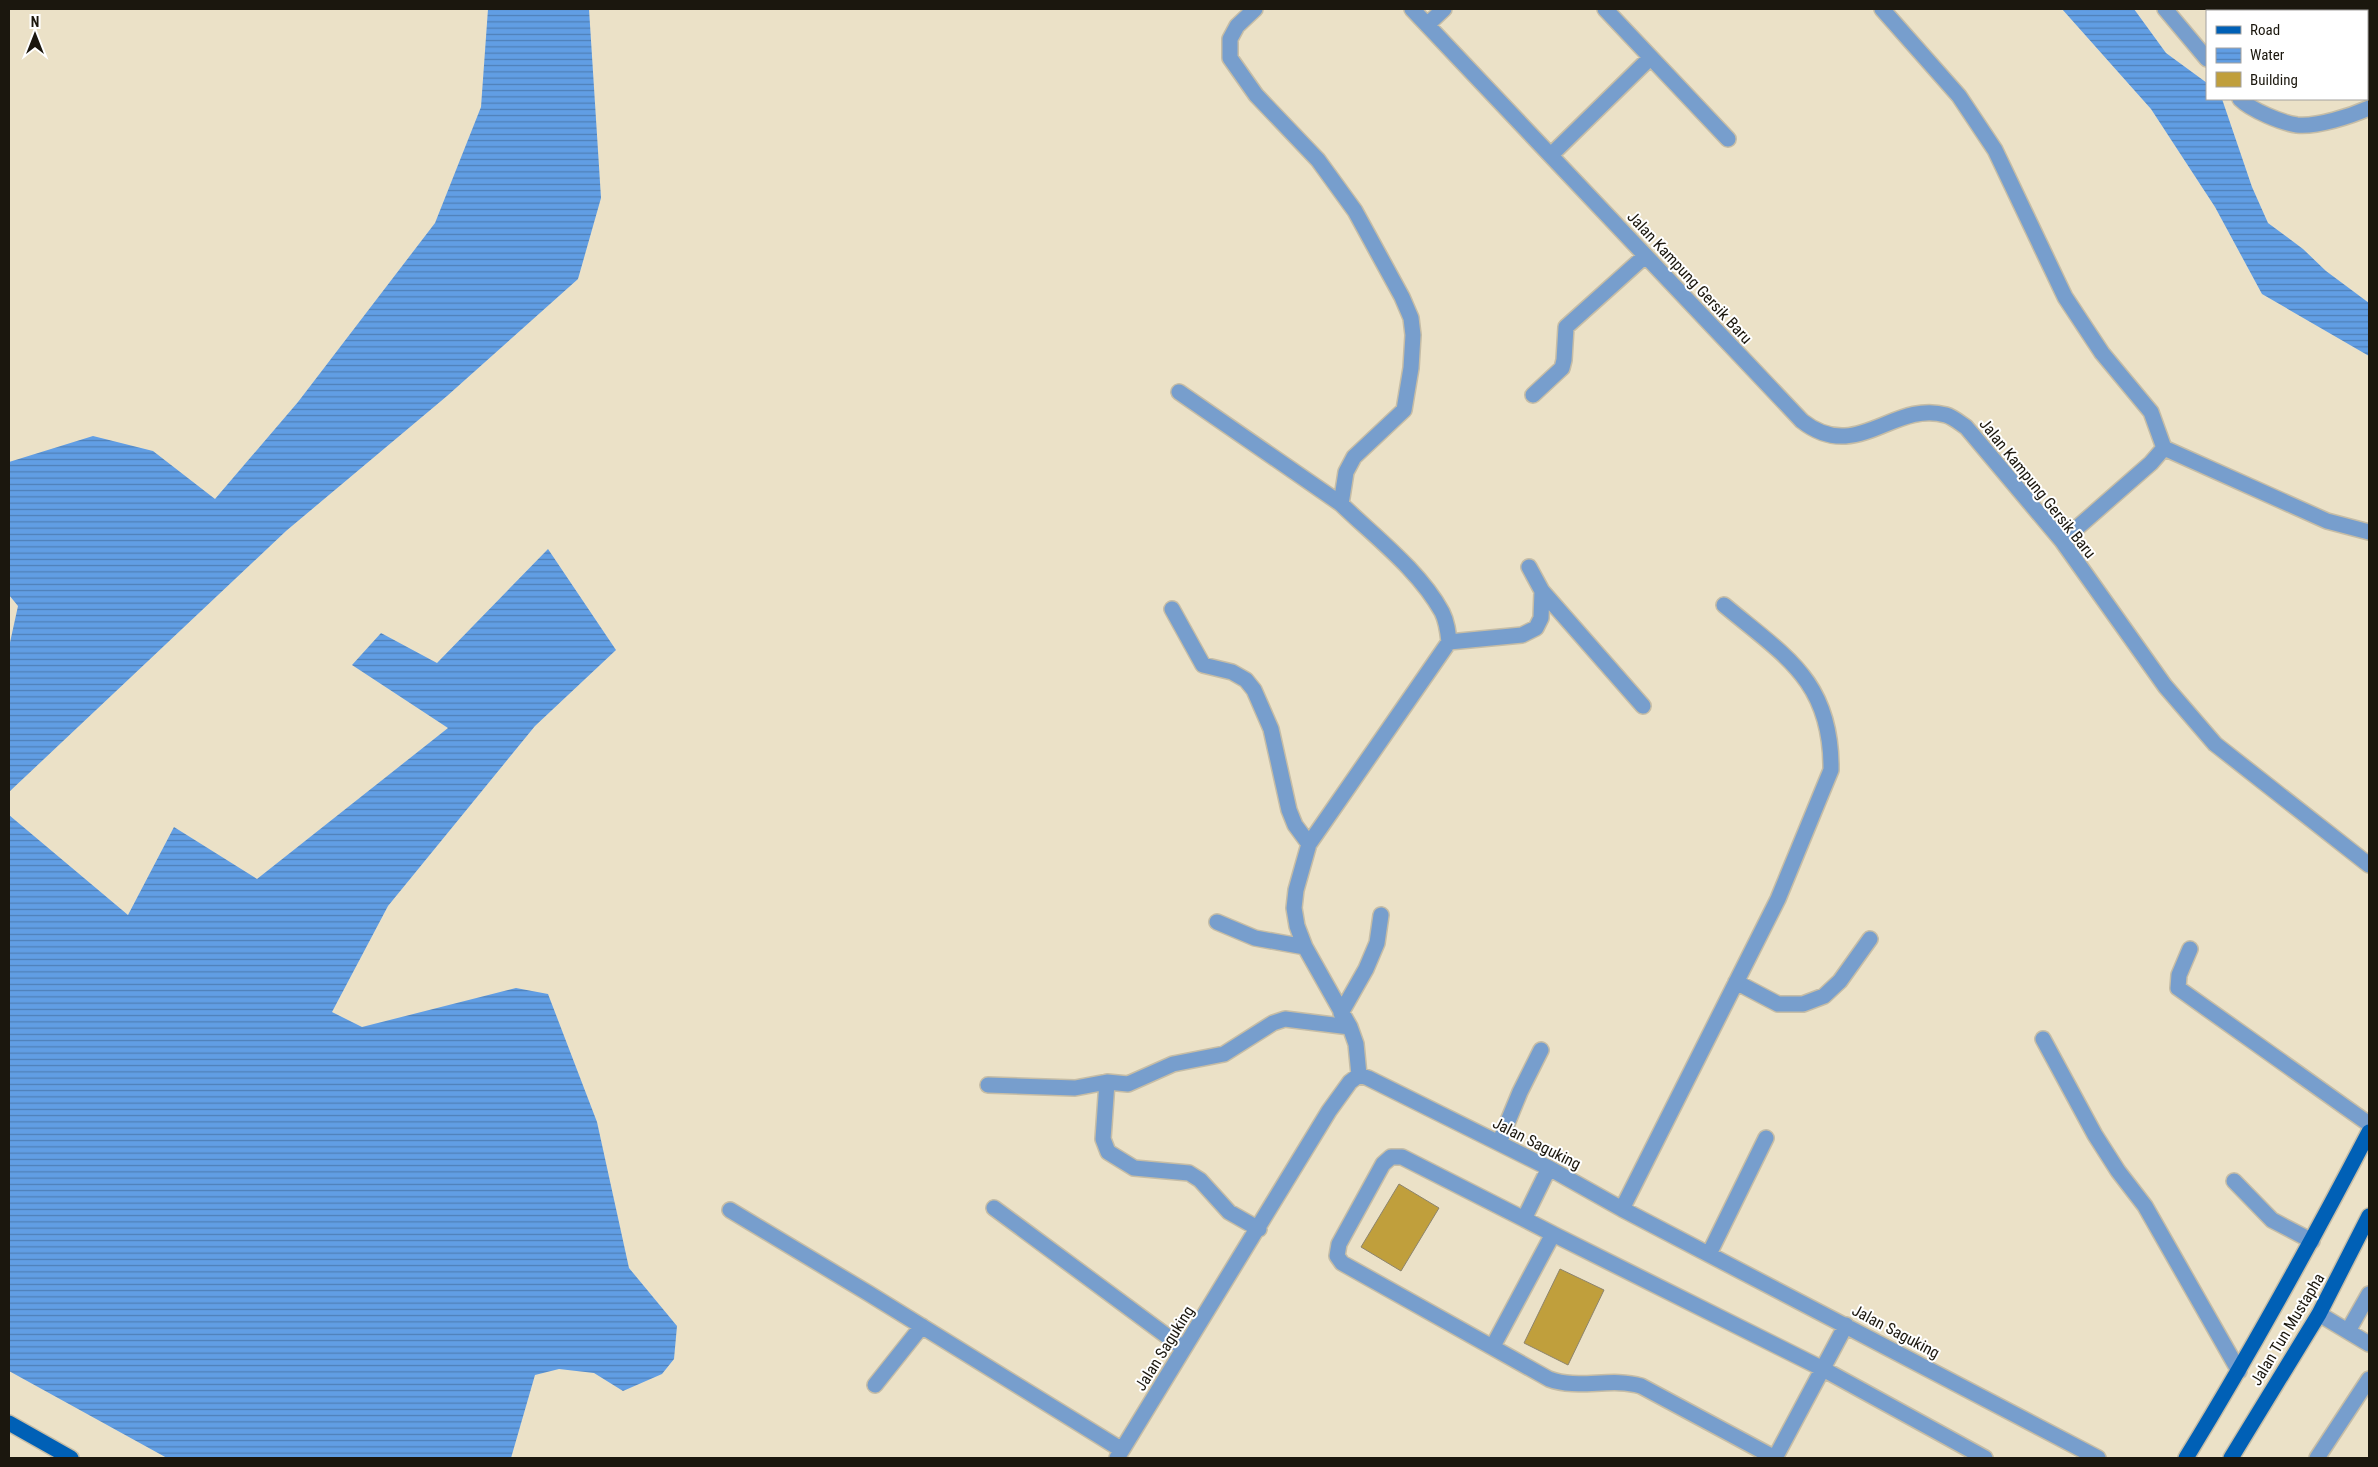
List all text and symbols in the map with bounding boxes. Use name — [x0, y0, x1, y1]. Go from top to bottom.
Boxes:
north arrow — [10, 10, 60, 60]
legend — [2206, 10, 2368, 100]
text: N — [31, 14, 39, 30]
text: Road — [2250, 21, 2280, 39]
text: Water — [2250, 46, 2285, 64]
text: Building — [2250, 71, 2298, 89]
street label: Jalan Kampung Gersik Baru — [1623, 207, 1756, 348]
street label: Jalan Kampung Gersik Baru — [1975, 415, 2100, 562]
street label: Jalan Saguking — [1490, 1113, 1584, 1174]
street label: Jalan Tun Mustapha — [2246, 1270, 2328, 1389]
street label: Jalan Saguking — [1849, 1300, 1943, 1362]
street label: Jalan Saguking — [1131, 1302, 1198, 1394]

